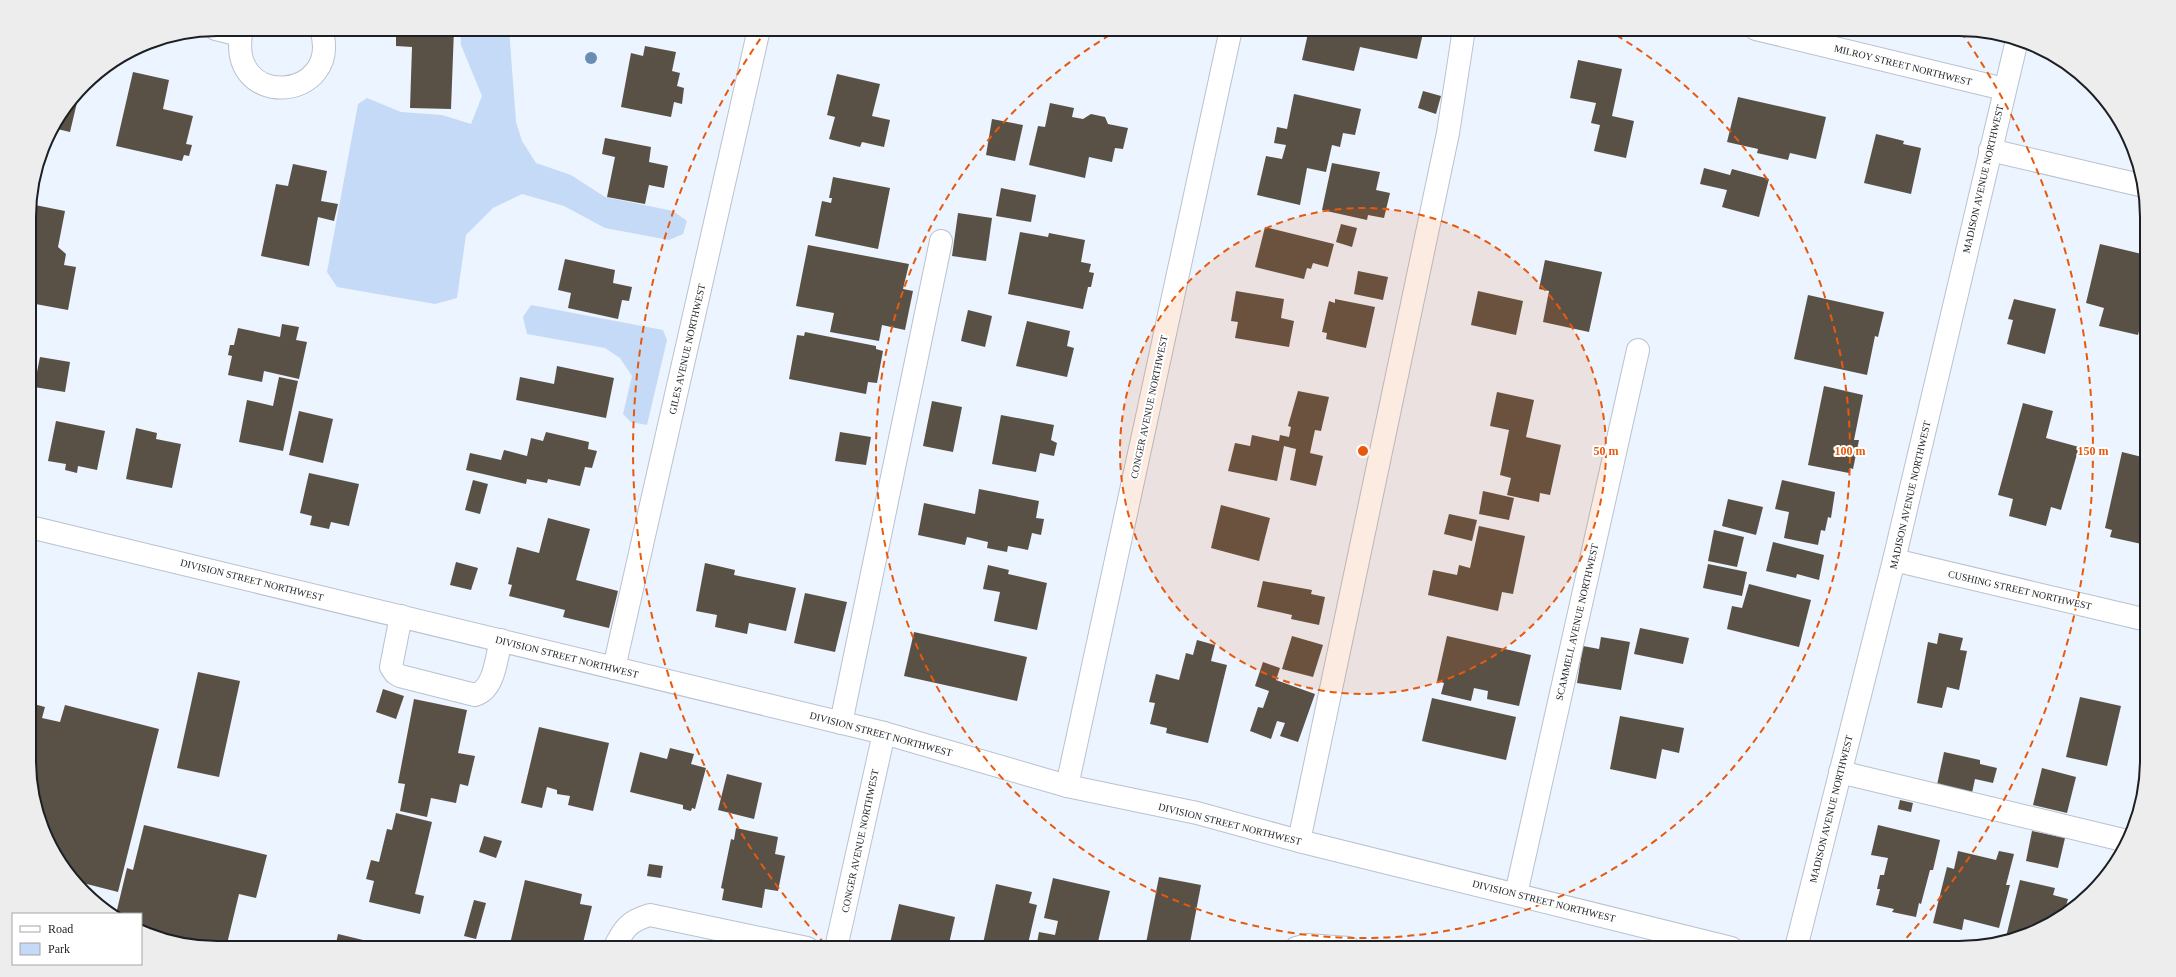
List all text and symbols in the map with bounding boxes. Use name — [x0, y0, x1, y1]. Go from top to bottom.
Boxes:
street label: MILROY STREET NORTHWEST — [1833, 43, 1973, 87]
street label: MADISON AVENUE NORTHWEST — [1961, 104, 2005, 254]
street label: GILES AVENUE NORTHWEST — [667, 283, 707, 415]
street label: CONGER AVENUE NORTHWEST — [1128, 334, 1170, 480]
street label: MADISON AVENUE NORTHWEST — [1888, 420, 1932, 570]
centre of rings — [1356, 444, 1370, 458]
text: 50 m — [1594, 444, 1619, 458]
text: 100 m — [1835, 444, 1866, 458]
text: 150 m — [2078, 444, 2109, 458]
street label: SCAMMELL AVENUE NORTHWEST — [1554, 543, 1600, 701]
street label: DIVISION STREET NORTHWEST — [179, 557, 325, 603]
street label: CUSHING STREET NORTHWEST — [1947, 568, 2093, 612]
street label: DIVISION STREET NORTHWEST — [494, 634, 640, 680]
street label: DIVISION STREET NORTHWEST — [809, 710, 953, 758]
street label: MADISON AVENUE NORTHWEST — [1807, 734, 1855, 884]
street label: CONGER AVENUE NORTHWEST — [839, 768, 881, 914]
street label: DIVISION STREET NORTHWEST — [1157, 801, 1303, 847]
street label: DIVISION STREET NORTHWEST — [1471, 878, 1617, 924]
legend — [12, 913, 142, 965]
text: Road — [48, 922, 73, 936]
text: Park — [48, 942, 70, 956]

